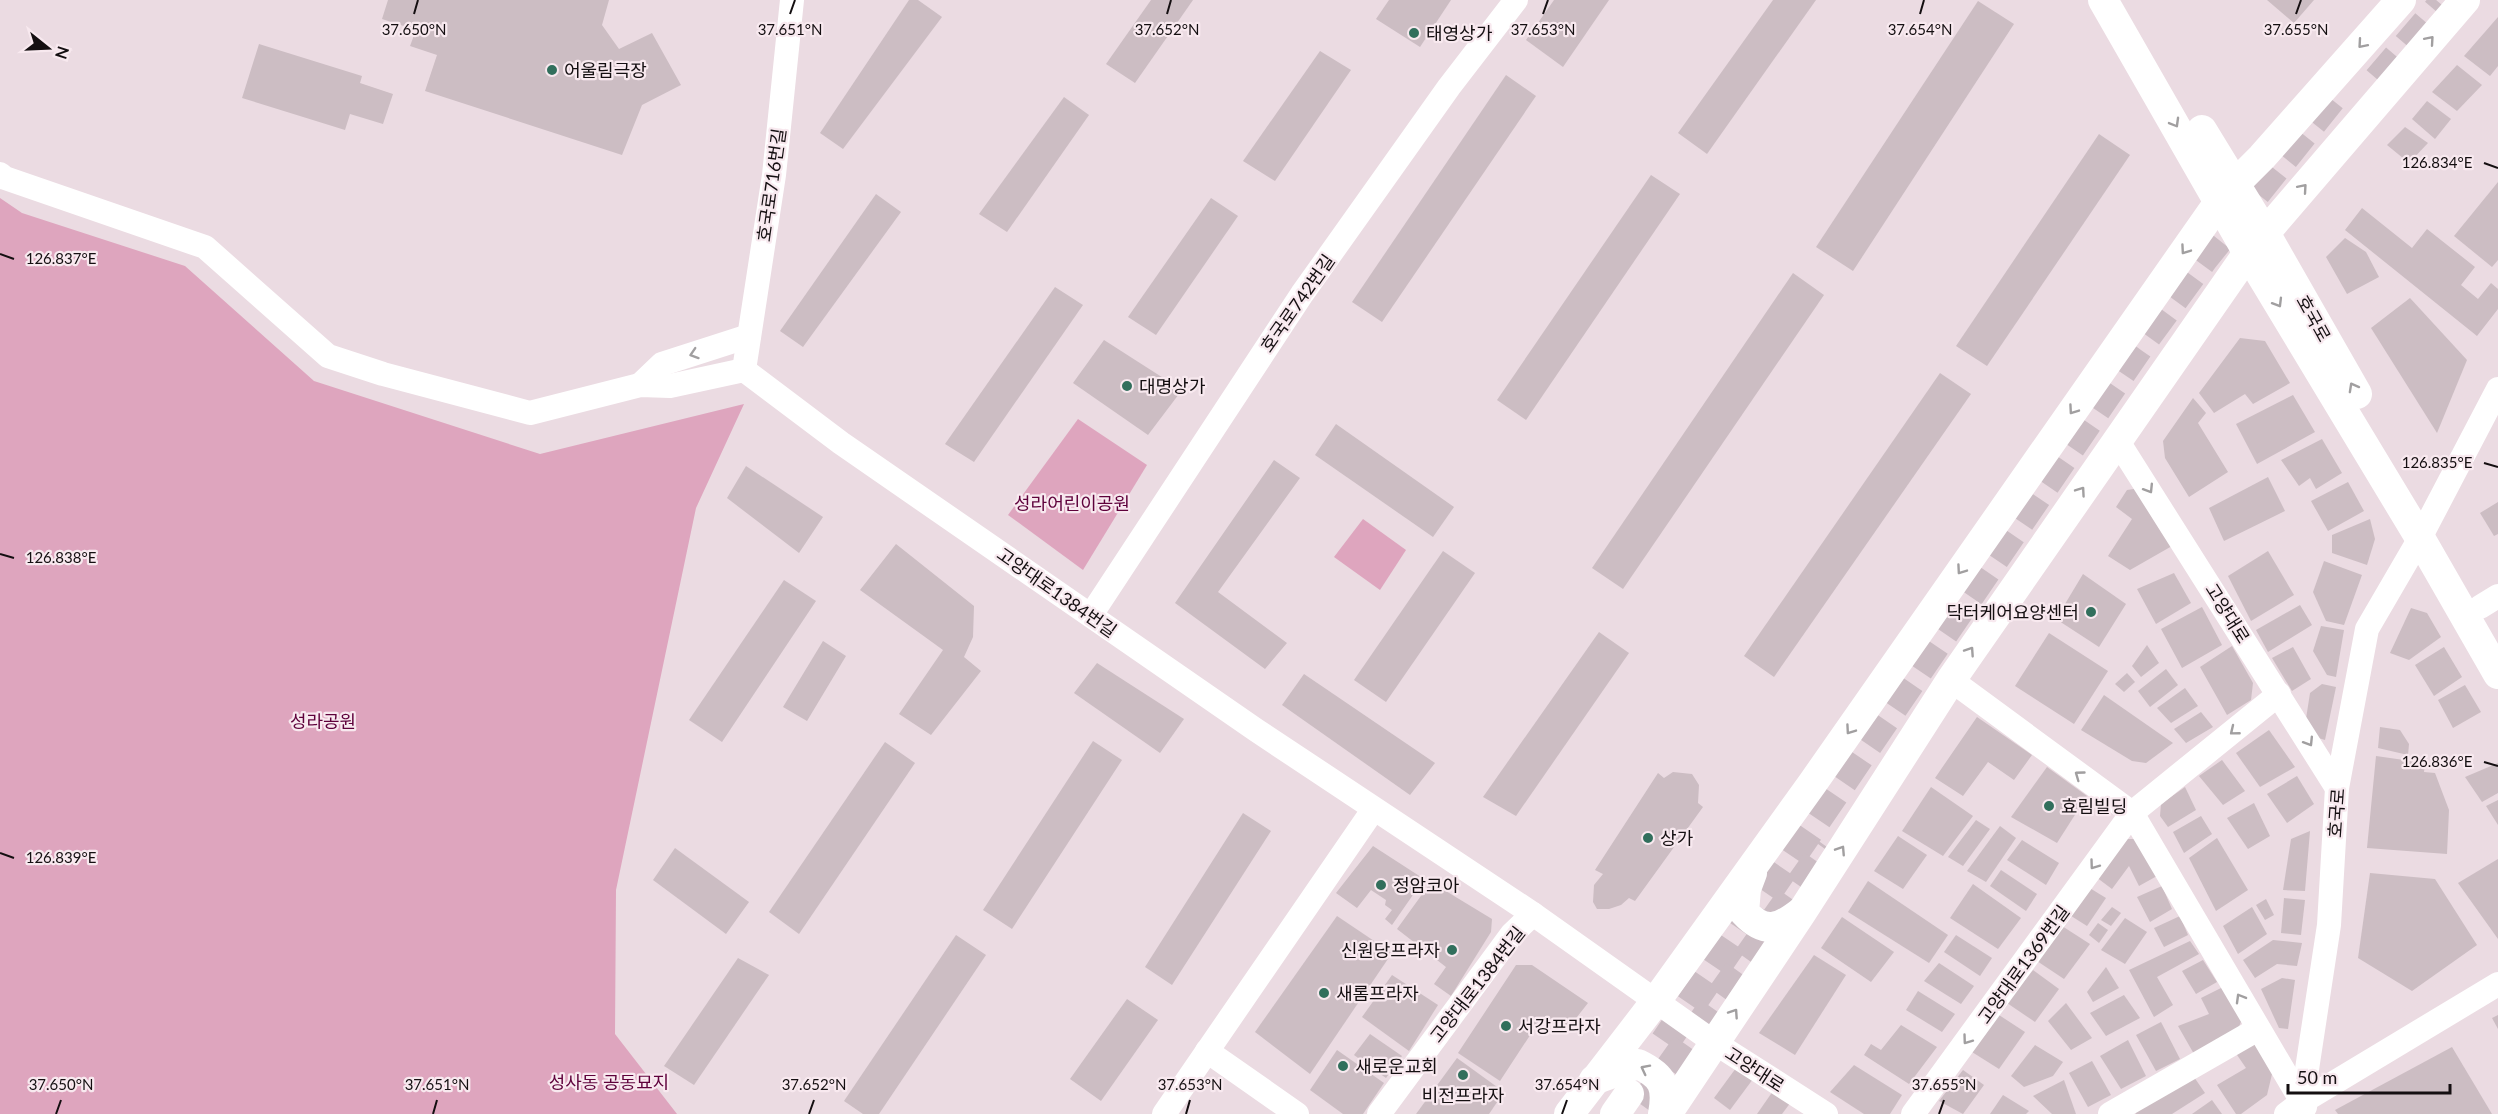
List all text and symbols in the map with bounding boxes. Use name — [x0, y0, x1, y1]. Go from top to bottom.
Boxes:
north arrow — [18, 18, 78, 78]
text: 37.650°N — [382, 20, 446, 38]
text: 37.651°N — [758, 20, 822, 38]
text: 37.652°N — [1135, 20, 1199, 38]
text: 37.653°N — [1511, 20, 1575, 38]
text: 37.654°N — [1888, 20, 1952, 38]
text: 37.655°N — [2264, 20, 2328, 38]
place label: 태영상가 — [1426, 22, 1493, 44]
marker: 태영상가 — [1407, 26, 1421, 40]
one-way arrow — [2423, 36, 2434, 47]
one-way arrow — [2358, 37, 2369, 48]
text: N — [52, 44, 74, 62]
place label: 어울림극장 — [564, 59, 647, 81]
marker: 어울림극장 — [545, 63, 559, 77]
one-way arrow — [2167, 117, 2179, 127]
street label: 호국로716번길 — [752, 127, 790, 243]
text: 126.834°E — [2402, 153, 2472, 171]
one-way arrow — [2296, 184, 2307, 195]
one-way arrow — [2181, 243, 2192, 254]
text: 126.837°E — [26, 249, 96, 267]
street label: 호국로742번길 — [1255, 250, 1339, 356]
street label: 호국로 — [2292, 291, 2336, 345]
one-way arrow — [2271, 297, 2283, 307]
one-way arrow — [689, 347, 700, 359]
place label: 대명상가 — [1139, 375, 1206, 397]
marker: 대명상가 — [1120, 379, 1134, 393]
one-way arrow — [2349, 383, 2360, 394]
one-way arrow — [2069, 403, 2080, 414]
text: 126.835°E — [2402, 453, 2472, 471]
one-way arrow — [2141, 483, 2153, 493]
one-way arrow — [2074, 487, 2085, 498]
park label: 성라어린이공원 — [1014, 492, 1130, 514]
street label: 고양대로1384번길 — [993, 543, 1121, 641]
text: 126.838°E — [26, 548, 96, 566]
one-way arrow — [1958, 563, 1969, 574]
street label: 고양대로 — [2201, 579, 2255, 647]
place label: 닥터케어요양센터 — [1947, 601, 2079, 623]
marker: 닥터케어요양센터 — [2084, 605, 2098, 619]
one-way arrow — [1963, 647, 1974, 658]
park label: 성라공원 — [290, 710, 356, 732]
one-way arrow — [1846, 723, 1857, 734]
one-way arrow — [2230, 723, 2241, 734]
one-way arrow — [2302, 736, 2314, 746]
text: 126.836°E — [2402, 752, 2472, 770]
one-way arrow — [2075, 771, 2086, 782]
street label: 호국로 — [2323, 787, 2349, 839]
place label: 효림빌딩 — [2061, 795, 2127, 817]
marker: 효림빌딩 — [2042, 799, 2056, 813]
place label: 상가 — [1660, 827, 1694, 849]
marker: 상가 — [1641, 831, 1655, 845]
one-way arrow — [1834, 846, 1845, 857]
text: 126.839°E — [26, 848, 96, 866]
one-way arrow — [2091, 859, 2102, 870]
place label: 정암코아 — [1393, 874, 1460, 896]
marker: 정암코아 — [1374, 878, 1388, 892]
street label: 고양대로1369번길 — [1973, 900, 2073, 1028]
street label: 고양대로1384번길 — [1425, 922, 1529, 1046]
place label: 신원당프라자 — [1341, 939, 1440, 961]
marker: 신원당프라자 — [1445, 943, 1459, 957]
place label: 새롬프라자 — [1336, 982, 1419, 1004]
marker: 새롬프라자 — [1317, 986, 1331, 1000]
one-way arrow — [2236, 993, 2248, 1004]
one-way arrow — [1727, 1009, 1739, 1019]
place label: 서강프라자 — [1518, 1015, 1601, 1037]
marker: 서강프라자 — [1499, 1019, 1513, 1033]
one-way arrow — [1964, 1033, 1975, 1044]
street label: 고양대로 — [1721, 1042, 1789, 1096]
place label: 새로운교회 — [1355, 1055, 1438, 1077]
scale bar — [2288, 1057, 2450, 1095]
marker: 새로운교회 — [1336, 1059, 1350, 1073]
one-way arrow — [1641, 1065, 1651, 1076]
text: 50 m — [2297, 1066, 2337, 1088]
marker: 비전프라자 — [1456, 1068, 1470, 1082]
park label: 성사동 공동묘지 — [549, 1071, 669, 1093]
text: 37.650°N — [29, 1075, 93, 1093]
text: 37.651°N — [405, 1075, 469, 1093]
text: 37.652°N — [782, 1075, 846, 1093]
text: 37.653°N — [1158, 1075, 1222, 1093]
text: 37.654°N — [1535, 1075, 1599, 1093]
text: 37.655°N — [1912, 1075, 1976, 1093]
place label: 비전프라자 — [1422, 1084, 1505, 1106]

